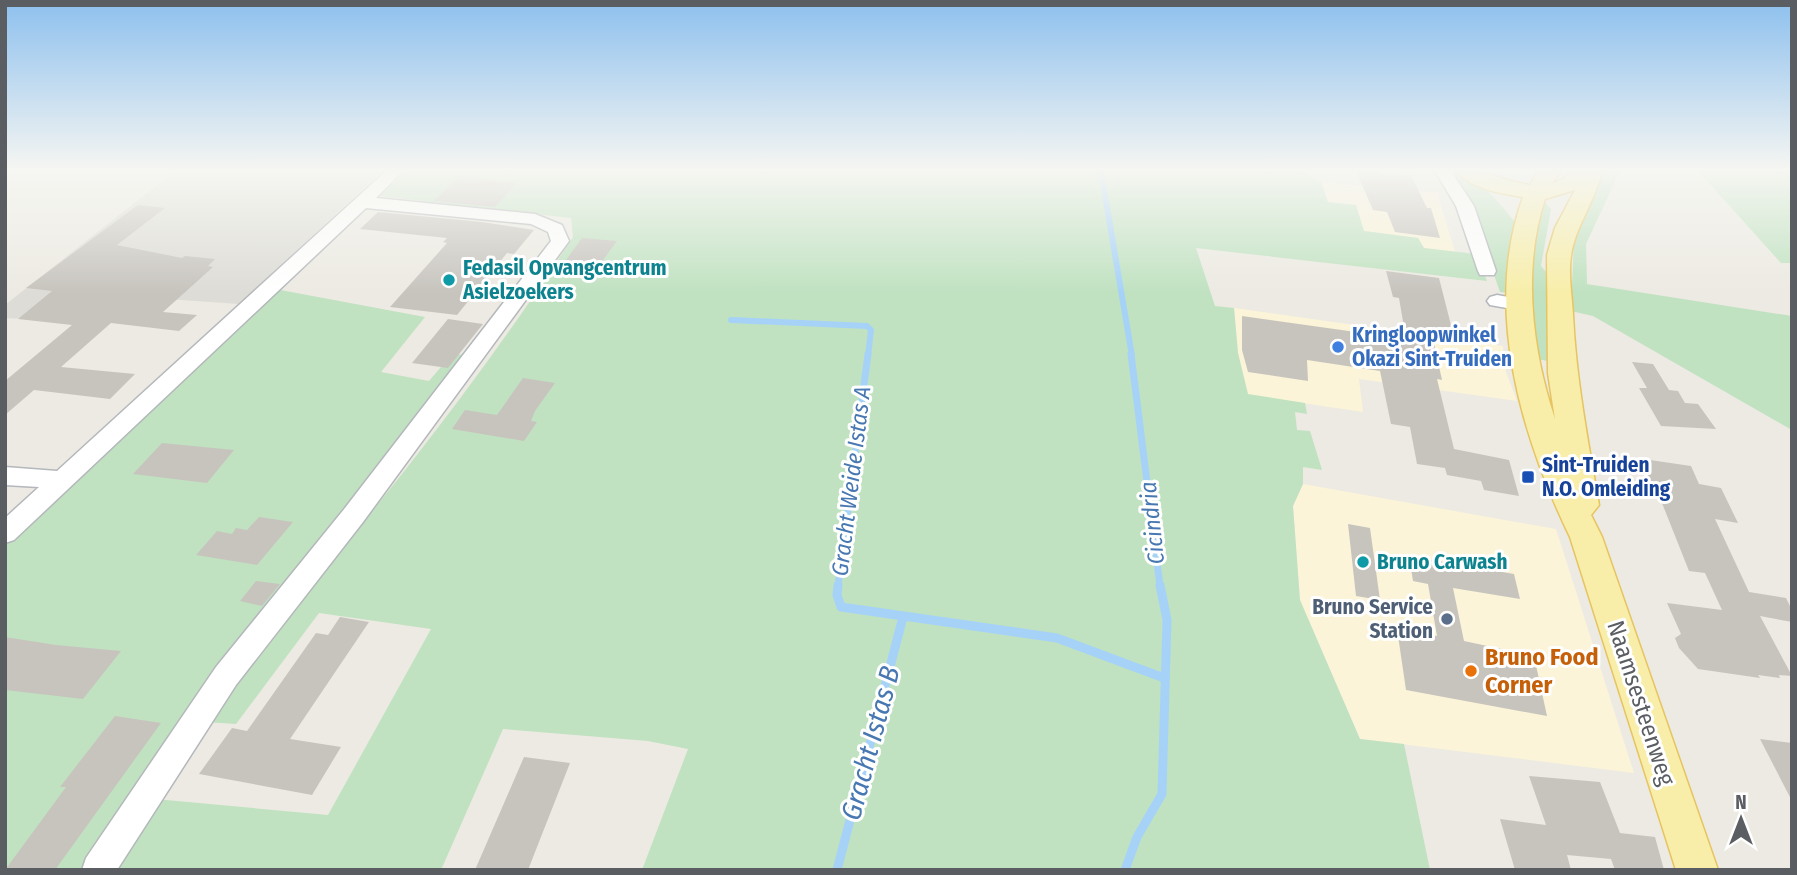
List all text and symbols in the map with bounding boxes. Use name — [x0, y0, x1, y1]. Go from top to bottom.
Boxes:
place label: Fedasil Opvangcentrum Asielzoekers — [462, 255, 666, 305]
marker: Fedasil Opvangcentrum Asielzoekers — [441, 272, 457, 288]
place label: Kringloopwinkel Okazi Sint-Truiden — [1352, 322, 1512, 372]
marker: Kringloopwinkel Okazi Sint-Truiden — [1330, 339, 1346, 355]
water label: Gracht Weide Istas A — [825, 385, 877, 577]
place label: Sint-Truiden N.O. Omleiding — [1542, 452, 1671, 502]
marker: Sint-Truiden N.O. Omleiding — [1520, 469, 1536, 485]
water label: Cicindria — [1134, 480, 1170, 566]
place label: Bruno Carwash — [1377, 549, 1507, 575]
marker: Bruno Carwash — [1355, 554, 1371, 570]
place label: Bruno Service Station — [1312, 594, 1433, 644]
marker: Bruno Service Station — [1439, 611, 1455, 627]
street label: Naamsesteenweg — [1601, 617, 1681, 790]
place label: Bruno Food Corner — [1485, 643, 1599, 699]
water label: Gracht Istas B — [834, 663, 907, 823]
marker: Bruno Food Corner — [1463, 663, 1479, 679]
north arrow — [1706, 784, 1776, 854]
text: N — [1735, 791, 1747, 814]

